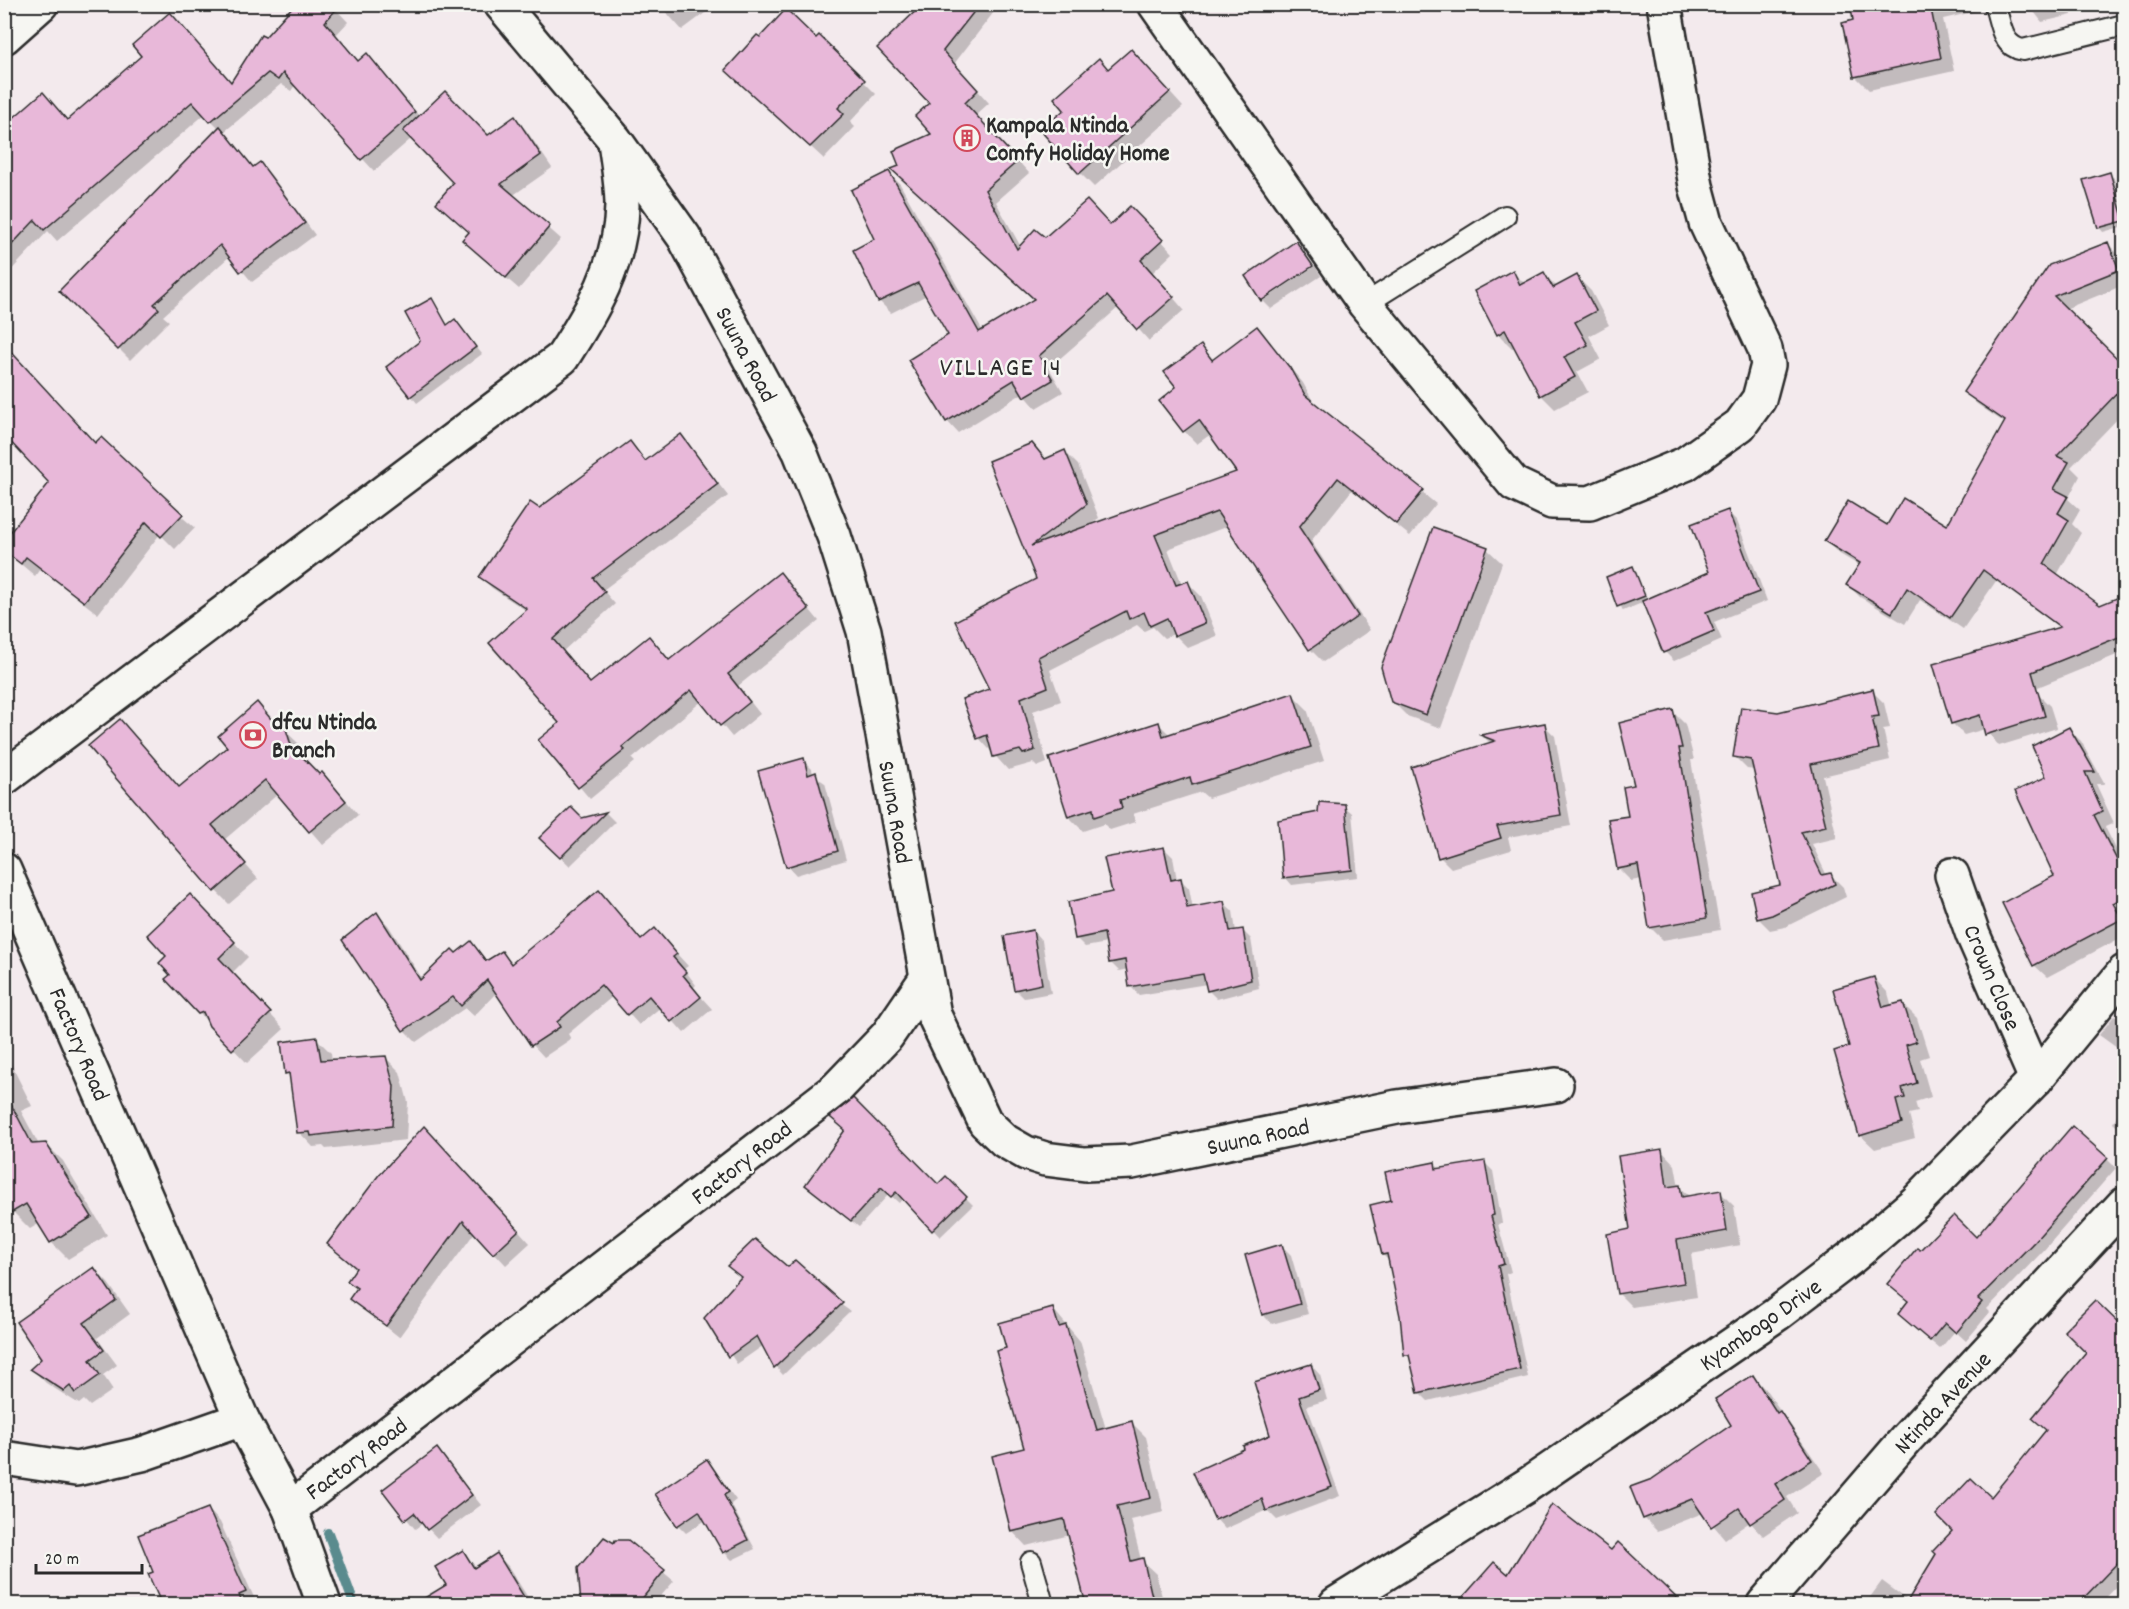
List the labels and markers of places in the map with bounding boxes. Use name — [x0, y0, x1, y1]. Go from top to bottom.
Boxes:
place label: Kampala Ntinda Comfy Holiday Home — [986, 110, 1170, 172]
building icon: Kampala Ntinda Comfy Holiday Home — [952, 123, 982, 153]
place label: dfcu Ntinda Branch — [272, 707, 377, 769]
bank icon: dfcu Ntinda Branch — [238, 720, 268, 750]

